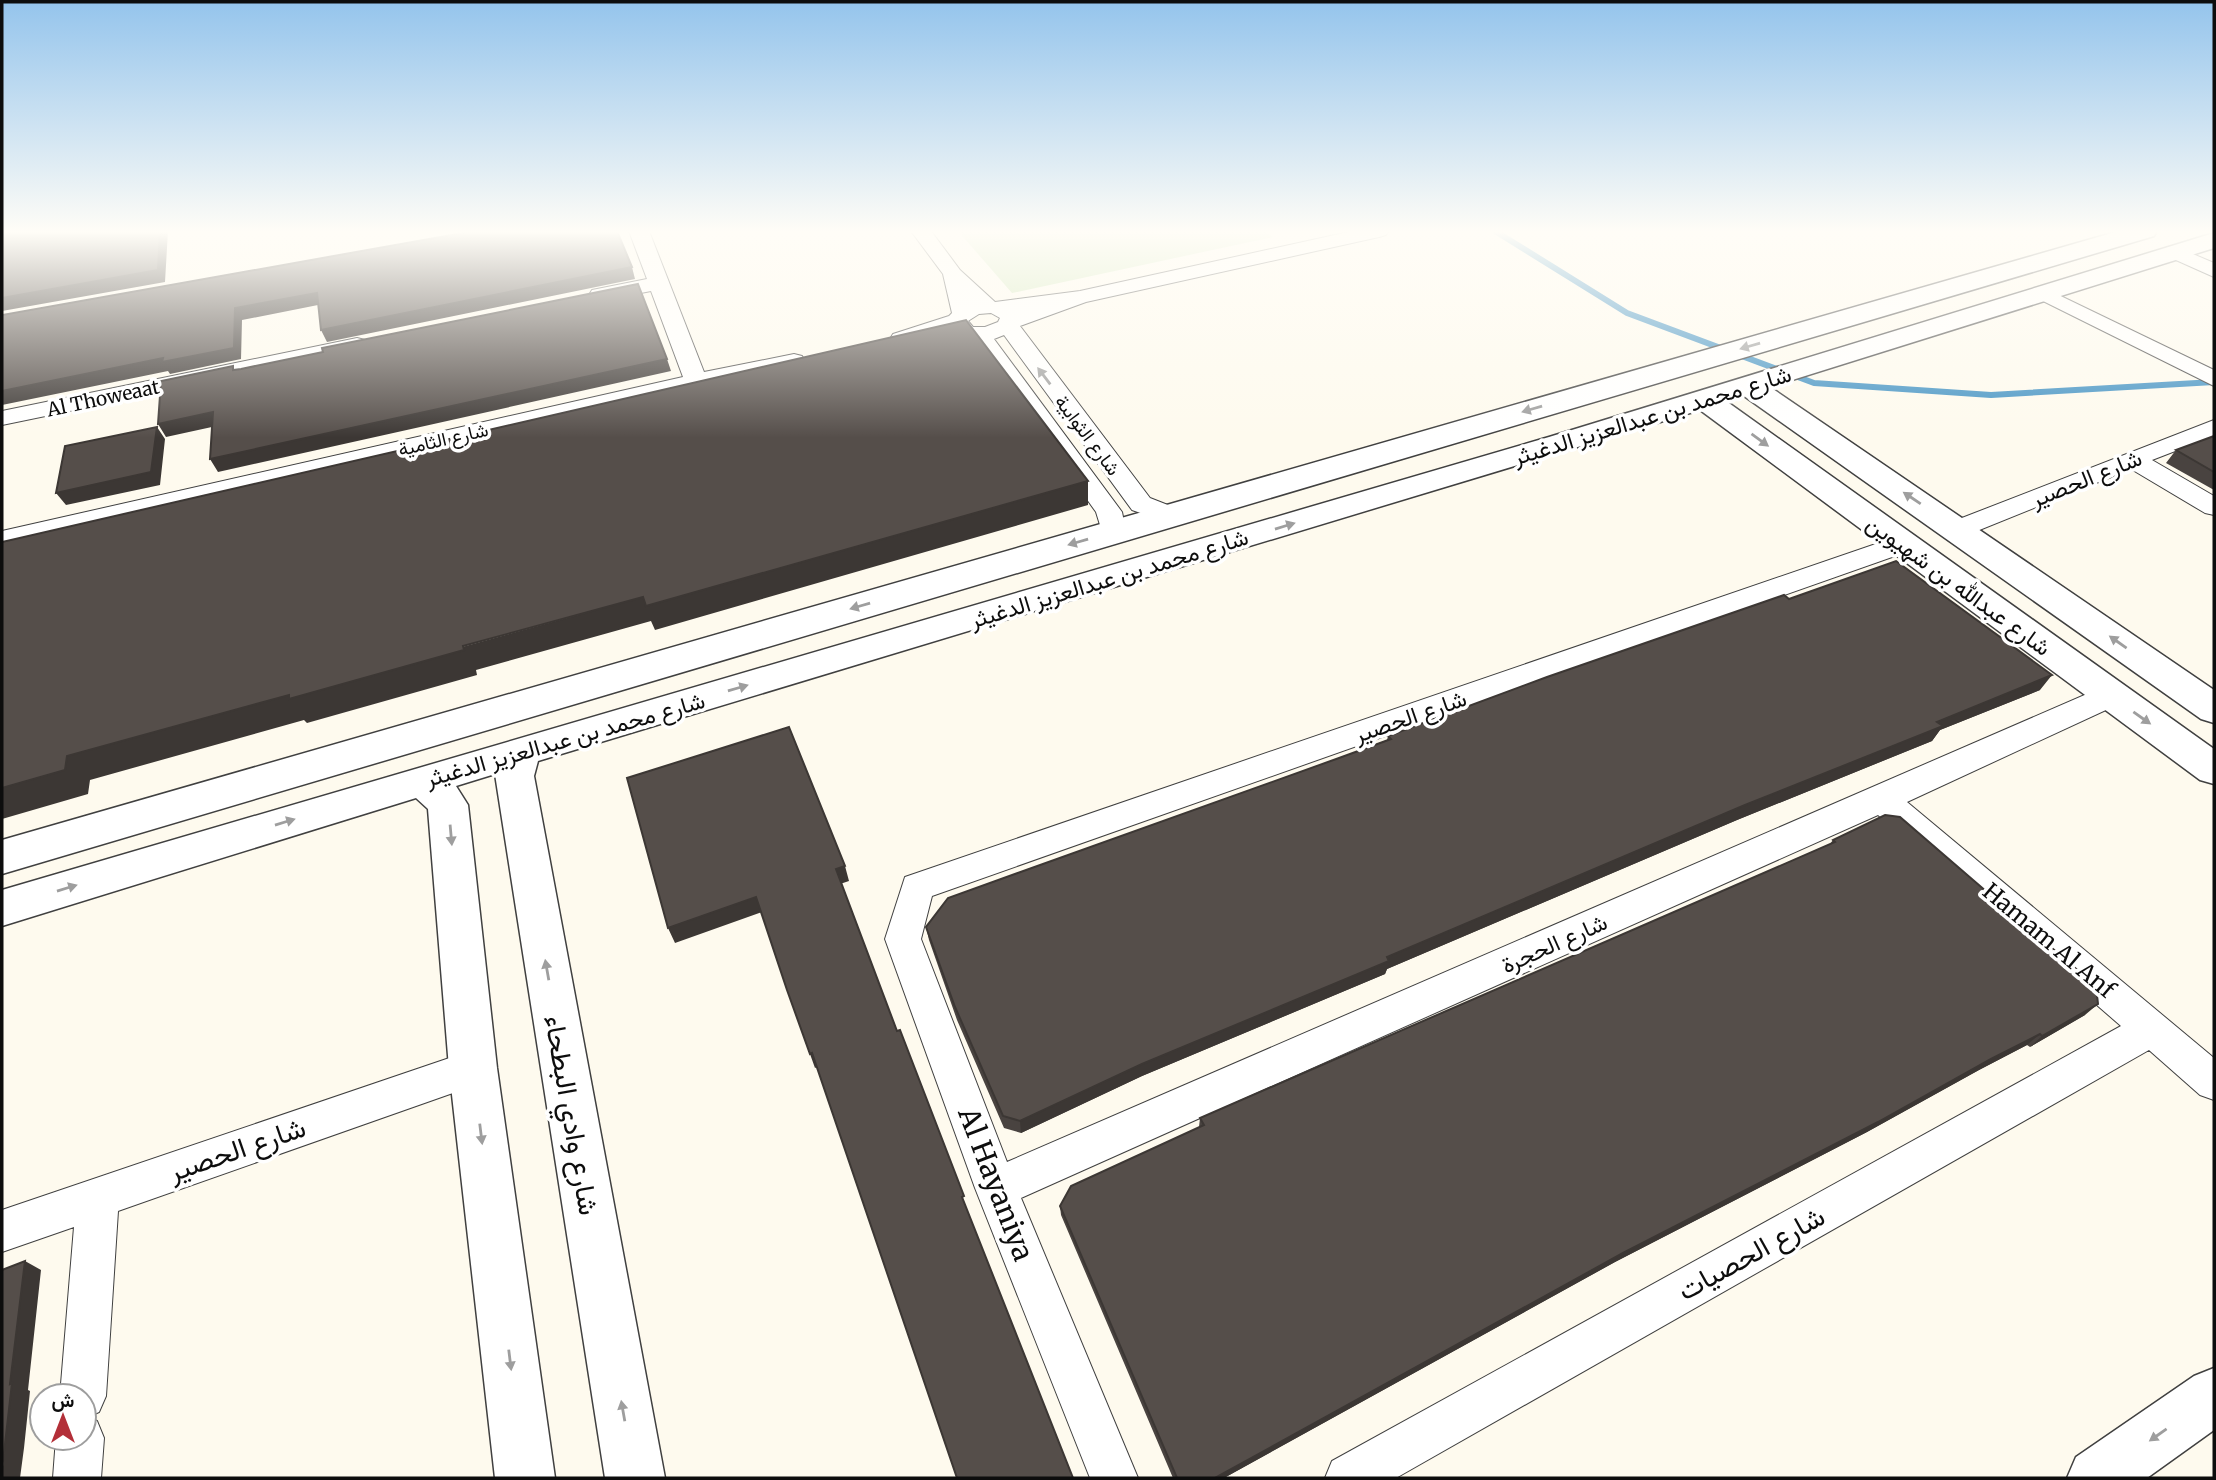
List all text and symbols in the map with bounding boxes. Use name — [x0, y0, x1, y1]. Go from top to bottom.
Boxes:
one-way arrow — [1739, 341, 1760, 351]
street label: شارع محمد بن عبدالعزيز الدغيثر — [1508, 359, 1795, 473]
one-way arrow — [1037, 367, 1051, 385]
street label: Al Thoweaat — [43, 374, 162, 422]
street label: شارع الثوابية — [1049, 390, 1126, 481]
one-way arrow — [1521, 405, 1542, 415]
street label: شارع الثامية — [396, 417, 491, 462]
one-way arrow — [1751, 433, 1769, 447]
street label: شارع الحصير — [2025, 443, 2146, 516]
one-way arrow — [1903, 491, 1921, 505]
street label: شارع عبدالله بن شهيوين — [1860, 508, 2057, 663]
one-way arrow — [1274, 520, 1295, 530]
street label: شارع محمد بن عبدالعزيز الدغيثر — [965, 522, 1252, 636]
one-way arrow — [1067, 537, 1088, 547]
one-way arrow — [849, 601, 870, 611]
one-way arrow — [2109, 635, 2127, 649]
one-way arrow — [728, 683, 749, 693]
street label: شارع الحصير — [1349, 683, 1471, 751]
street label: شارع محمد بن عبدالعزيز الدغيثر — [421, 685, 709, 795]
one-way arrow — [2133, 711, 2151, 725]
one-way arrow — [274, 816, 295, 827]
one-way arrow — [445, 824, 456, 846]
street label: Hamam Al Anf — [1977, 876, 2122, 1004]
one-way arrow — [57, 883, 78, 893]
street label: شارع الحجرة — [1497, 907, 1612, 981]
one-way arrow — [541, 958, 552, 980]
street label: شارع وادي البطحاء — [532, 1012, 607, 1219]
street label: Al Hayaniya — [950, 1101, 1042, 1266]
street label: شارع الحصير — [163, 1109, 311, 1191]
one-way arrow — [476, 1123, 487, 1145]
street label: شارع الحصيات — [1671, 1198, 1831, 1309]
one-way arrow — [504, 1349, 515, 1371]
north arrow — [28, 1382, 98, 1452]
text: ش — [52, 1388, 75, 1412]
one-way arrow — [618, 1400, 629, 1422]
one-way arrow — [2149, 1428, 2167, 1442]

